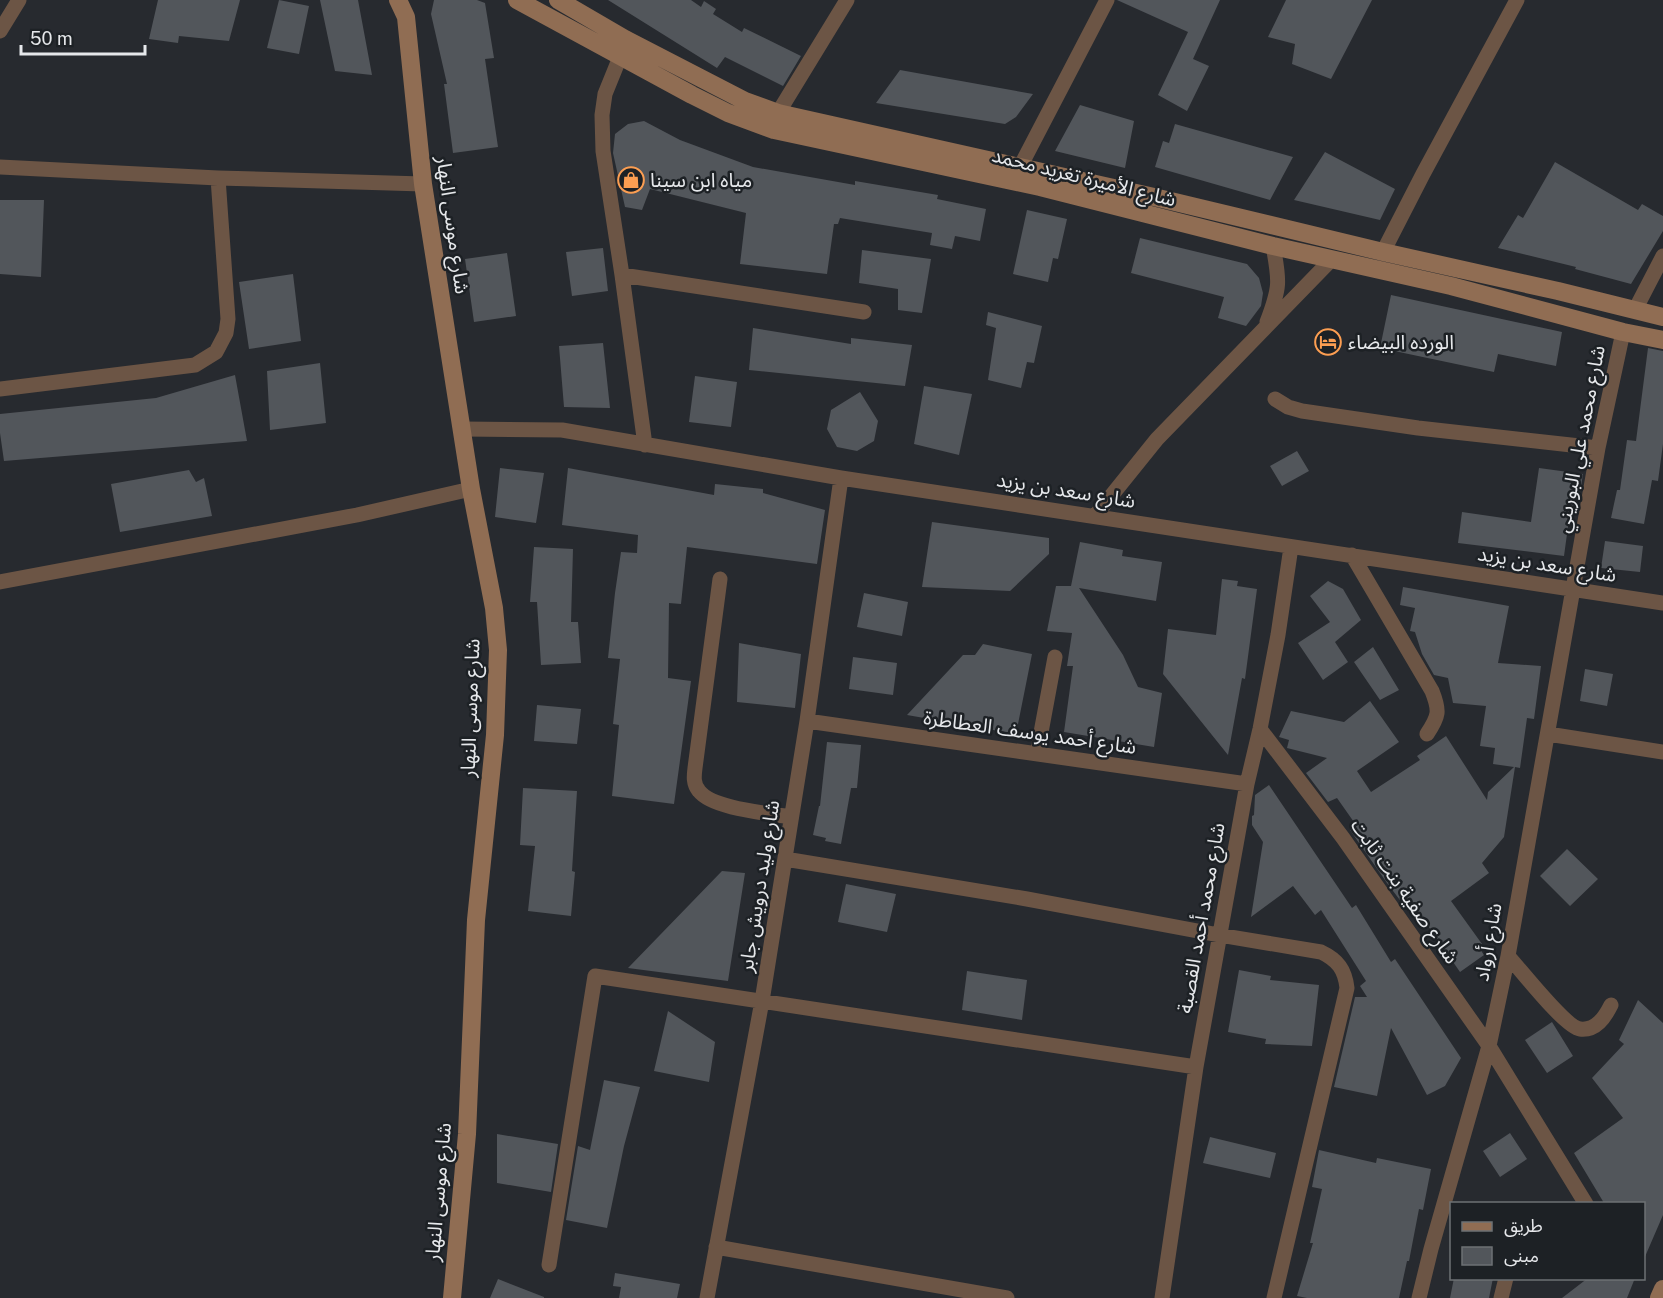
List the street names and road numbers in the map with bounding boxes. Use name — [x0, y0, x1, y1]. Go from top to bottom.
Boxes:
street label: شارع الأميرة تغريد محمد — [989, 143, 1179, 214]
street label: شارع موسى النهار — [428, 153, 475, 296]
street label: شارع محمد علي البوريني — [1550, 343, 1614, 535]
street label: شارع سعد بن يزيد — [994, 467, 1137, 516]
street label: شارع سعد بن يزيد — [1475, 541, 1618, 590]
street label: شارع موسى النهار — [456, 638, 487, 779]
street label: شارع أحمد يوسف العطاطرة — [922, 705, 1138, 762]
street label: شارع وليد درويش جابر — [733, 798, 787, 975]
street label: شارع صفية بنت ثابت — [1343, 814, 1464, 970]
street label: شارع محمد أحمد القصبة — [1172, 821, 1233, 1016]
street label: شارع أرواد — [1469, 901, 1510, 984]
street label: شارع موسى النهار — [420, 1122, 459, 1264]

